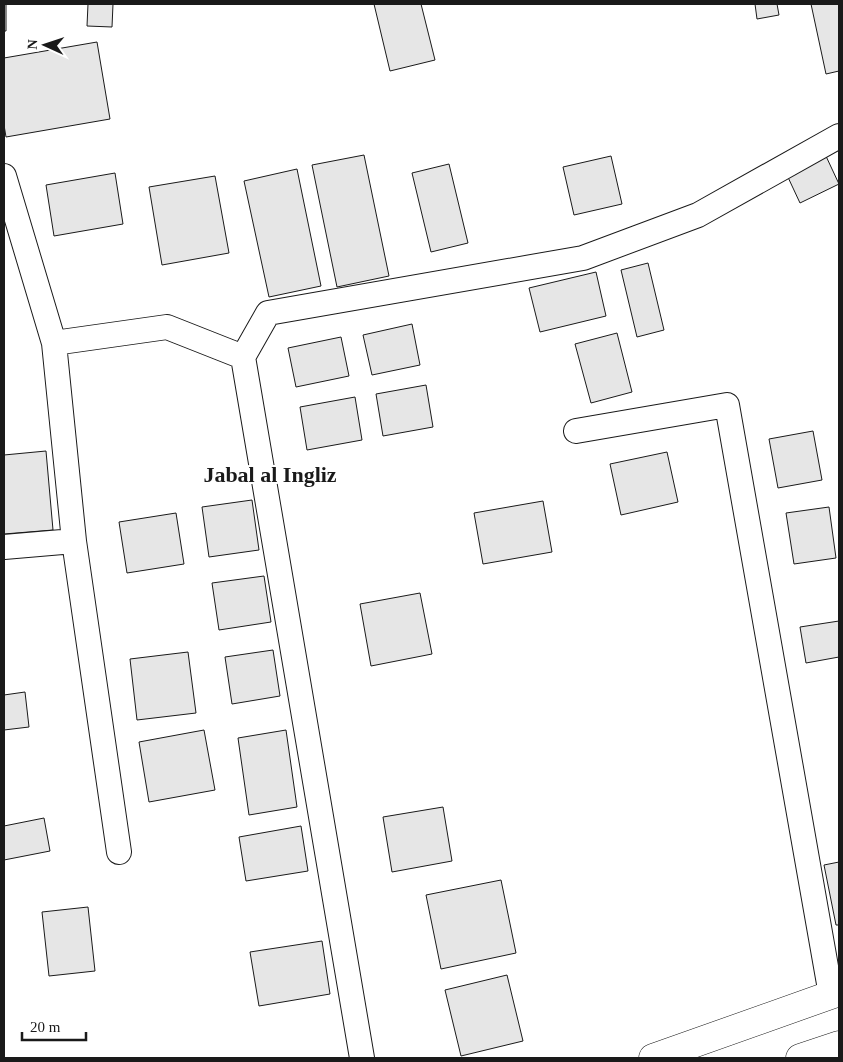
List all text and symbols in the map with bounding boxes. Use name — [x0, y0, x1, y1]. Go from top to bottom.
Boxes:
north arrow — [20, 20, 70, 70]
text: N — [25, 39, 40, 50]
district label: Jabal al Ingliz — [203, 462, 337, 487]
scale bar — [22, 1010, 86, 1042]
text: 20 m — [30, 1019, 61, 1035]

